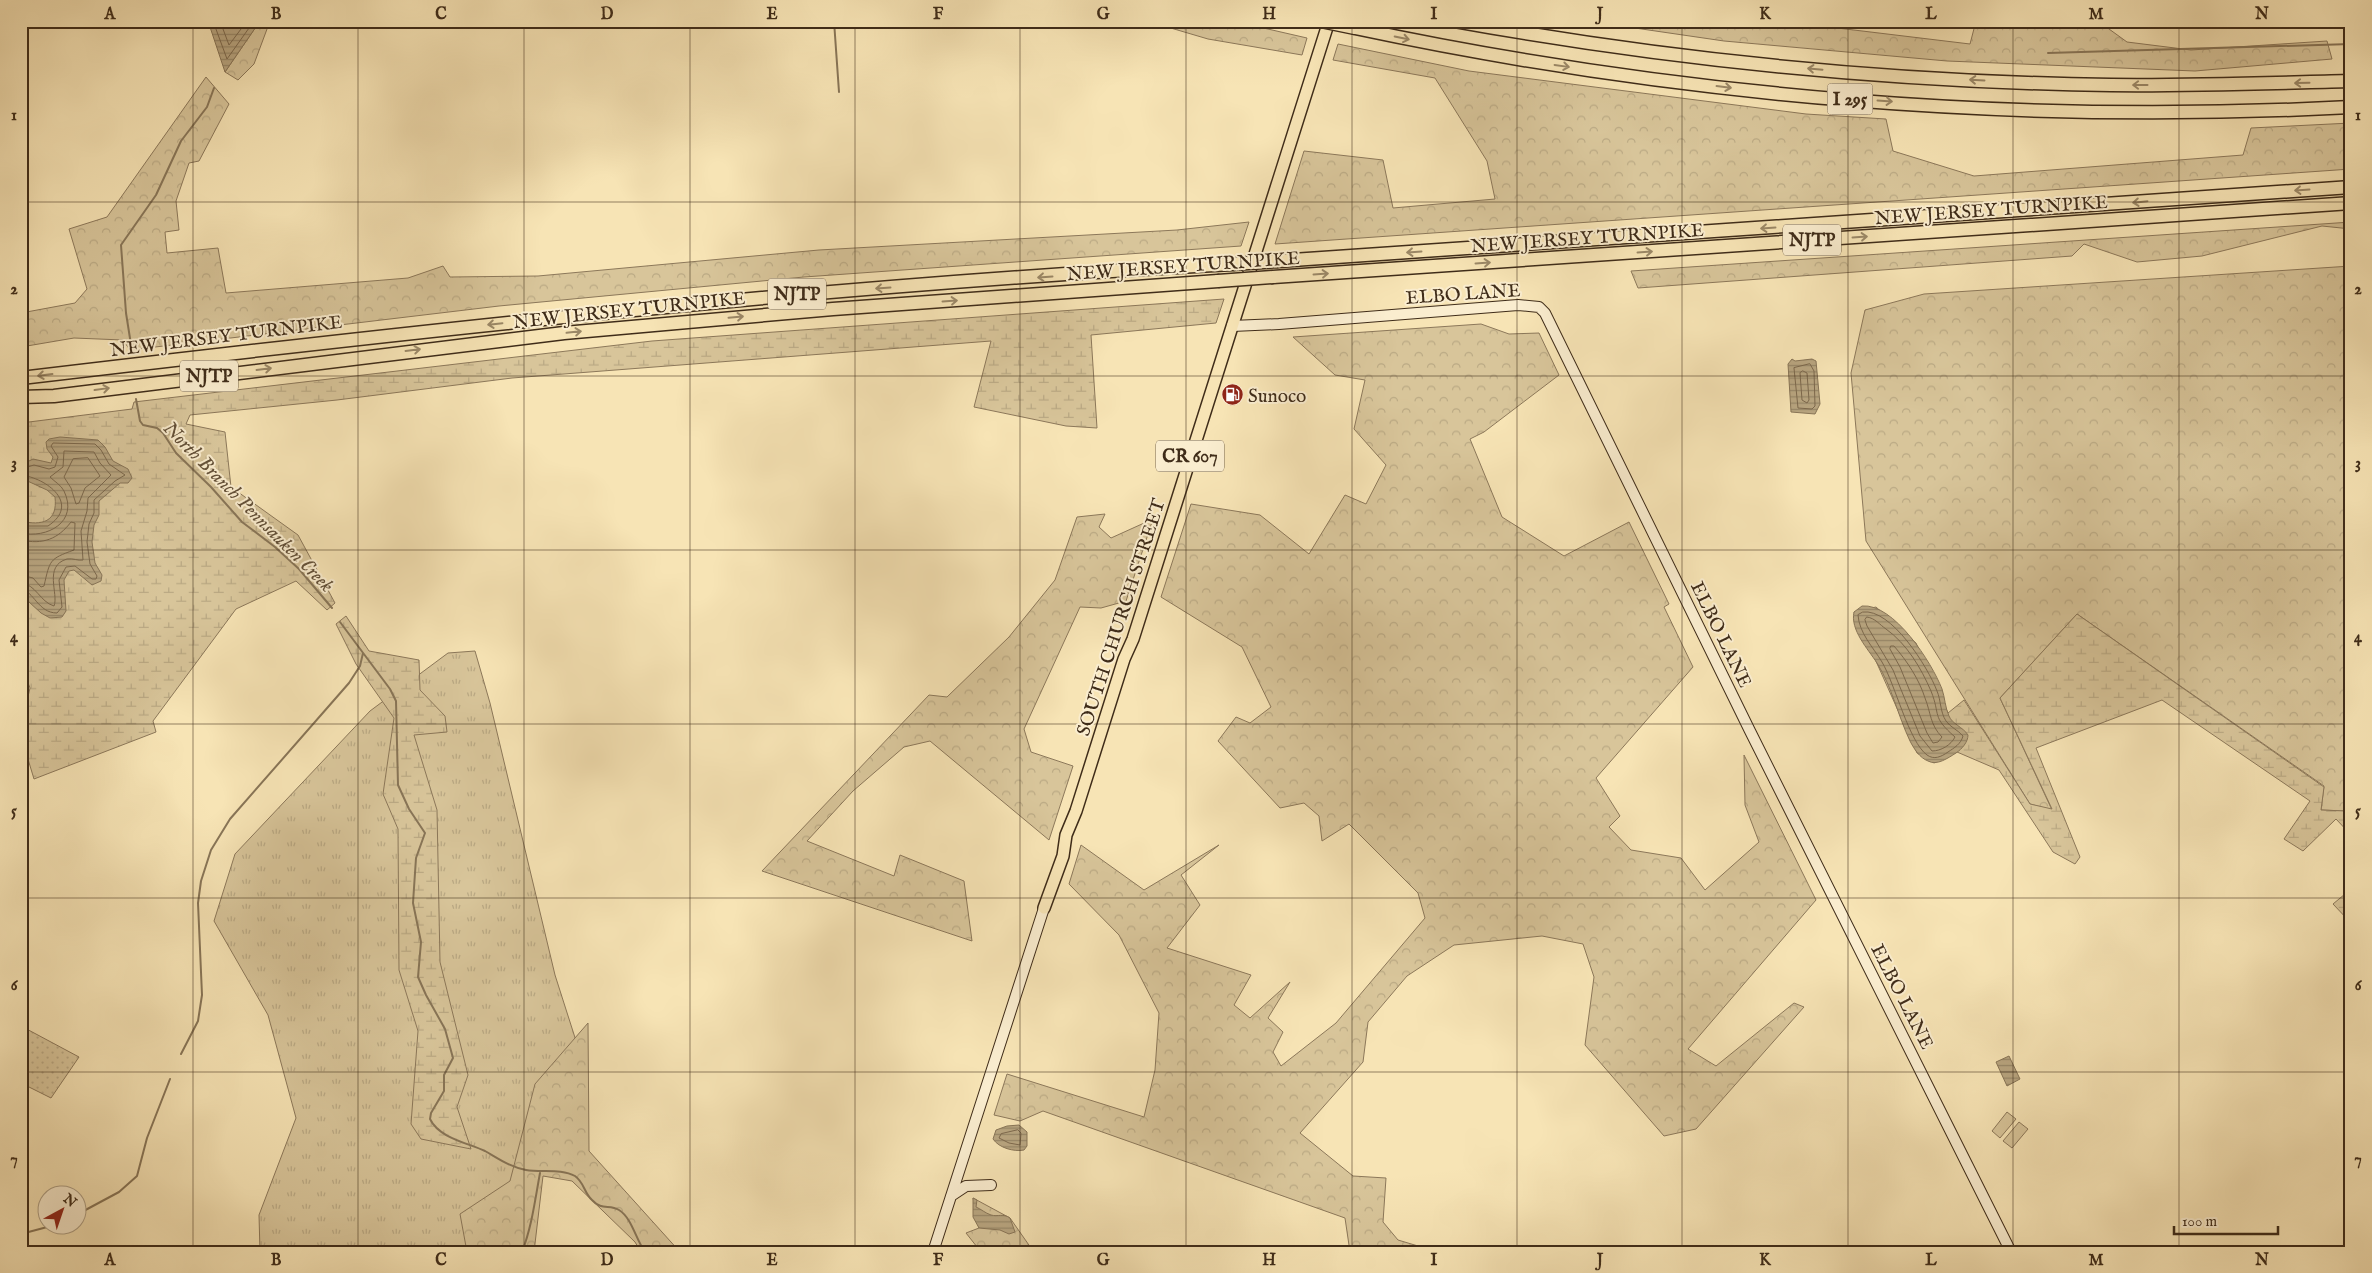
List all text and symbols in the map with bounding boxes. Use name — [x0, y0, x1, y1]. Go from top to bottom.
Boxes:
text: A — [104, 5, 117, 25]
text: B — [271, 5, 282, 25]
text: C — [435, 5, 447, 25]
text: D — [601, 5, 614, 25]
text: E — [766, 5, 778, 25]
text: F — [933, 5, 944, 25]
text: G — [1097, 5, 1110, 25]
text: H — [1262, 5, 1276, 25]
text: I — [1431, 5, 1438, 25]
text: J — [1595, 5, 1604, 25]
text: K — [1759, 5, 1772, 25]
text: L — [1925, 5, 1937, 25]
text: M — [2088, 5, 2104, 25]
text: N — [2254, 5, 2269, 25]
one-way arrow — [1394, 34, 1410, 44]
one-way arrow — [1554, 62, 1570, 72]
one-way arrow — [1807, 64, 1823, 74]
one-way arrow — [1969, 76, 1985, 85]
one-way arrow — [2294, 78, 2310, 88]
one-way arrow — [2132, 80, 2148, 90]
one-way arrow — [1715, 82, 1731, 92]
road number: I 295 — [1828, 84, 1872, 115]
one-way arrow — [1877, 97, 1893, 106]
text: 1 — [11, 106, 17, 126]
text: 1 — [2355, 106, 2361, 126]
one-way arrow — [2294, 186, 2310, 195]
street label: NEW JERSEY TURNPIKE — [1874, 191, 2109, 231]
one-way arrow — [2132, 197, 2148, 207]
street label: NEW JERSEY TURNPIKE — [1470, 219, 1705, 259]
one-way arrow — [1761, 223, 1777, 232]
road number: NJTP — [1783, 224, 1841, 256]
one-way arrow — [1852, 233, 1868, 242]
street label: NEW JERSEY TURNPIKE — [1066, 247, 1301, 287]
one-way arrow — [1407, 247, 1423, 256]
one-way arrow — [1637, 248, 1653, 257]
one-way arrow — [1475, 258, 1491, 268]
one-way arrow — [1313, 269, 1329, 279]
one-way arrow — [1037, 272, 1053, 282]
road number: NJTP — [768, 278, 826, 310]
street label: ELBO LANE — [1405, 279, 1521, 311]
text: 2 — [10, 280, 18, 300]
text: 2 — [2354, 280, 2362, 300]
one-way arrow — [875, 284, 891, 293]
street label: NEW JERSEY TURNPIKE — [512, 287, 747, 335]
one-way arrow — [942, 296, 958, 305]
street label: NEW JERSEY TURNPIKE — [109, 311, 344, 363]
one-way arrow — [728, 312, 744, 322]
one-way arrow — [487, 319, 503, 329]
one-way arrow — [566, 327, 582, 337]
one-way arrow — [404, 345, 420, 355]
road number: NJTP — [180, 361, 238, 392]
one-way arrow — [255, 364, 271, 374]
one-way arrow — [37, 370, 53, 380]
fuel station icon: Sunoco — [1220, 383, 1244, 407]
one-way arrow — [94, 384, 110, 394]
place label: Sunoco — [1248, 385, 1306, 409]
water label: North Branch Pennsauken Creek — [157, 416, 339, 598]
road number: CR 607 — [1156, 441, 1224, 472]
text: 3 — [11, 454, 17, 474]
text: 3 — [2355, 454, 2361, 474]
street label: SOUTH CHURCH STREET — [1072, 496, 1172, 739]
street label: ELBO LANE — [1684, 578, 1756, 692]
text: 4 — [10, 628, 19, 648]
text: 4 — [2354, 628, 2363, 648]
text: 5 — [11, 802, 17, 822]
text: 5 — [2355, 802, 2361, 822]
street label: ELBO LANE — [1864, 940, 1938, 1054]
text: 6 — [11, 976, 19, 996]
text: 6 — [2355, 976, 2363, 996]
text: 7 — [10, 1150, 18, 1170]
text: 7 — [2354, 1150, 2362, 1170]
north arrow — [38, 1186, 88, 1236]
text: N — [59, 1189, 80, 1212]
scale bar — [2174, 1203, 2278, 1235]
text: 100 m — [2182, 1212, 2218, 1231]
text: A — [104, 1251, 117, 1271]
text: B — [271, 1251, 282, 1271]
text: C — [435, 1251, 447, 1271]
text: D — [601, 1251, 614, 1271]
text: E — [766, 1251, 778, 1271]
text: F — [933, 1251, 944, 1271]
text: G — [1097, 1251, 1110, 1271]
text: H — [1262, 1251, 1276, 1271]
text: I — [1431, 1251, 1438, 1271]
text: J — [1595, 1251, 1604, 1271]
text: K — [1759, 1251, 1772, 1271]
text: L — [1925, 1251, 1937, 1271]
text: M — [2088, 1251, 2104, 1271]
text: N — [2254, 1251, 2269, 1271]

